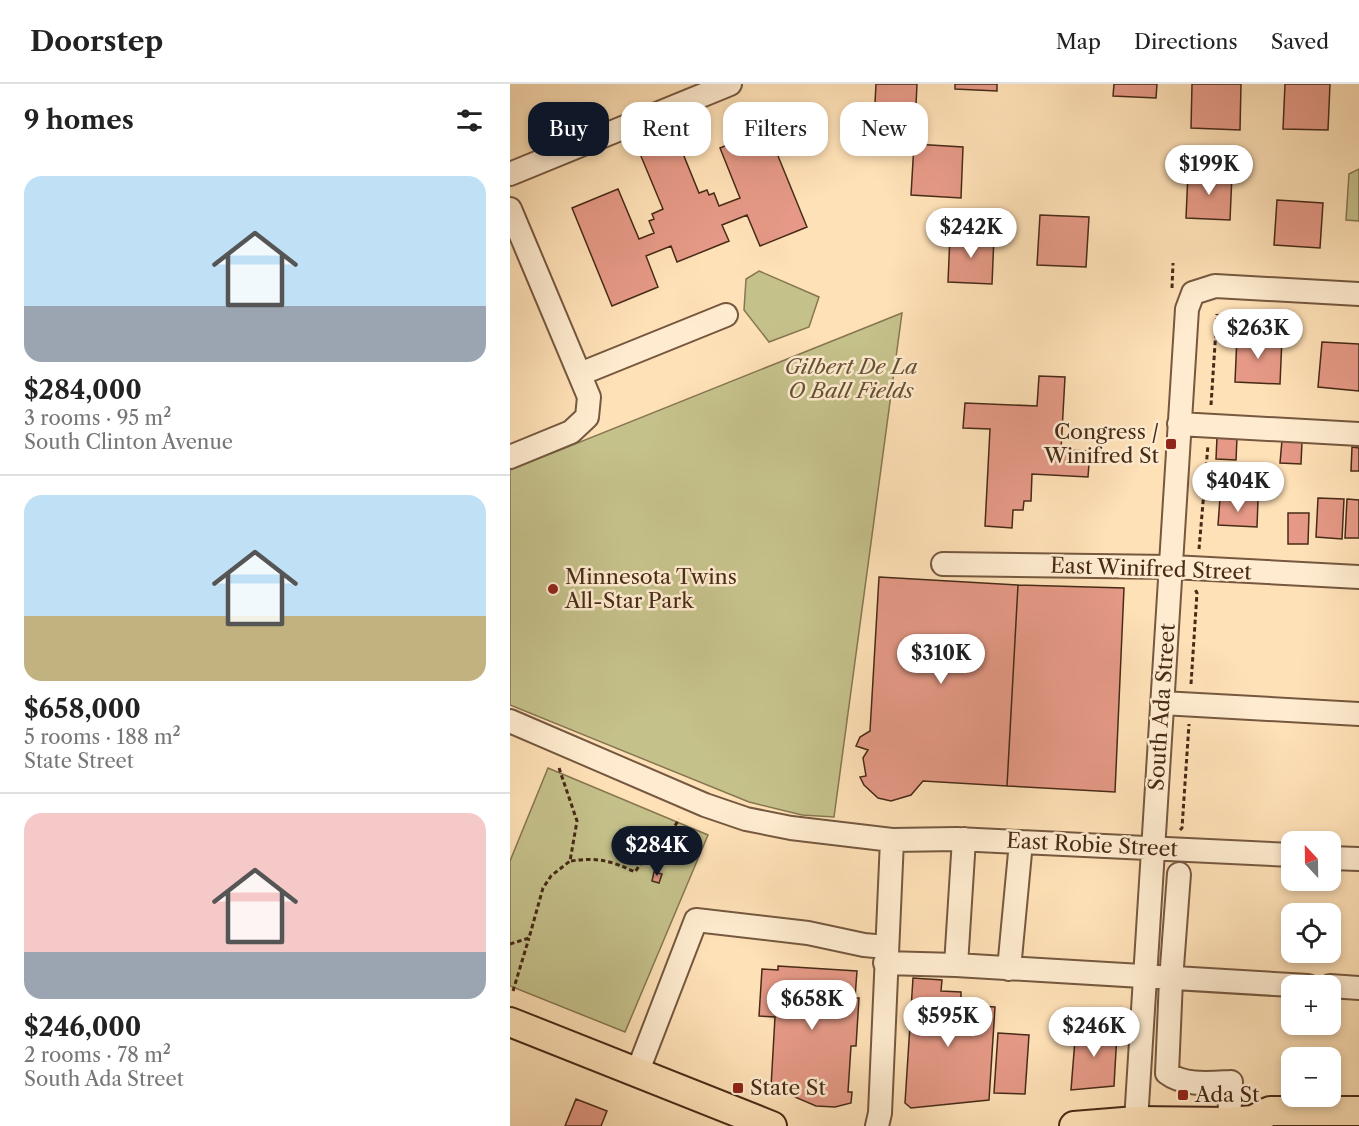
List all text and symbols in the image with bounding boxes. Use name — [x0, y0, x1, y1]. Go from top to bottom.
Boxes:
text: Doorstep — [30, 24, 163, 58]
text: Map — [1056, 29, 1101, 54]
text: Directions — [1134, 29, 1238, 54]
text: Saved — [1271, 29, 1329, 54]
chip: Buy — [528, 102, 609, 156]
chip: Rent — [621, 102, 711, 156]
chip: Filters — [723, 102, 828, 156]
chip: New — [840, 102, 928, 156]
text: 9 homes — [24, 104, 134, 136]
icon: filters — [453, 104, 486, 137]
pin: $199K — [1167, 145, 1251, 196]
text: $199K — [1179, 152, 1239, 176]
pin: $242K — [929, 208, 1013, 259]
icon: home — [201, 215, 309, 323]
text: $242K — [940, 215, 1002, 239]
pin: $263K — [1216, 309, 1300, 360]
text: $263K — [1227, 316, 1289, 340]
park label: Gilbert De La O Ball Fields — [784, 354, 918, 403]
text: $284,000 — [24, 374, 142, 406]
text: 3 rooms · 95 m² — [24, 406, 171, 430]
place label: Congress / Winifred St — [1043, 419, 1160, 468]
text: South Clinton Avenue — [24, 430, 233, 454]
marker: Congress / Winifred St — [1164, 437, 1178, 451]
pin: $404K — [1196, 462, 1280, 513]
text: $404K — [1206, 469, 1270, 493]
icon: home — [201, 534, 309, 642]
street label: East Winifred Street — [1050, 552, 1253, 585]
place label: Minnesota Twins All-Star Park — [564, 564, 737, 613]
marker: Minnesota Twins All-Star Park — [546, 582, 560, 596]
street label: South Ada Street — [1143, 622, 1180, 791]
pin: $310K — [899, 634, 983, 685]
text: $310K — [911, 641, 971, 665]
text: $658,000 — [24, 693, 141, 725]
text: 5 rooms · 188 m² — [24, 725, 181, 749]
text: State Street — [24, 749, 134, 773]
pin: $284K — [615, 826, 699, 877]
street label: East Robie Street — [1006, 828, 1179, 862]
north arrow — [1281, 831, 1341, 891]
map controls — [1281, 831, 1341, 1107]
text: $284K — [625, 833, 689, 857]
icon: home — [201, 852, 309, 960]
button: locate — [1281, 903, 1341, 963]
button: + — [1281, 975, 1341, 1035]
pin: $658K — [770, 980, 854, 1031]
text: $658K — [781, 987, 843, 1011]
pin: $595K — [906, 997, 990, 1048]
text: $595K — [917, 1004, 979, 1028]
pin: $246K — [1052, 1007, 1136, 1058]
text: $246,000 — [24, 1011, 141, 1043]
text: $246K — [1063, 1014, 1125, 1038]
text: 2 rooms · 78 m² — [24, 1043, 171, 1067]
button: − — [1281, 1047, 1341, 1107]
text: South Ada Street — [24, 1067, 184, 1091]
place label: State St — [750, 1075, 826, 1100]
marker: State St — [731, 1081, 745, 1095]
place label: Ada St — [1194, 1082, 1260, 1107]
marker: Ada St — [1176, 1088, 1190, 1102]

